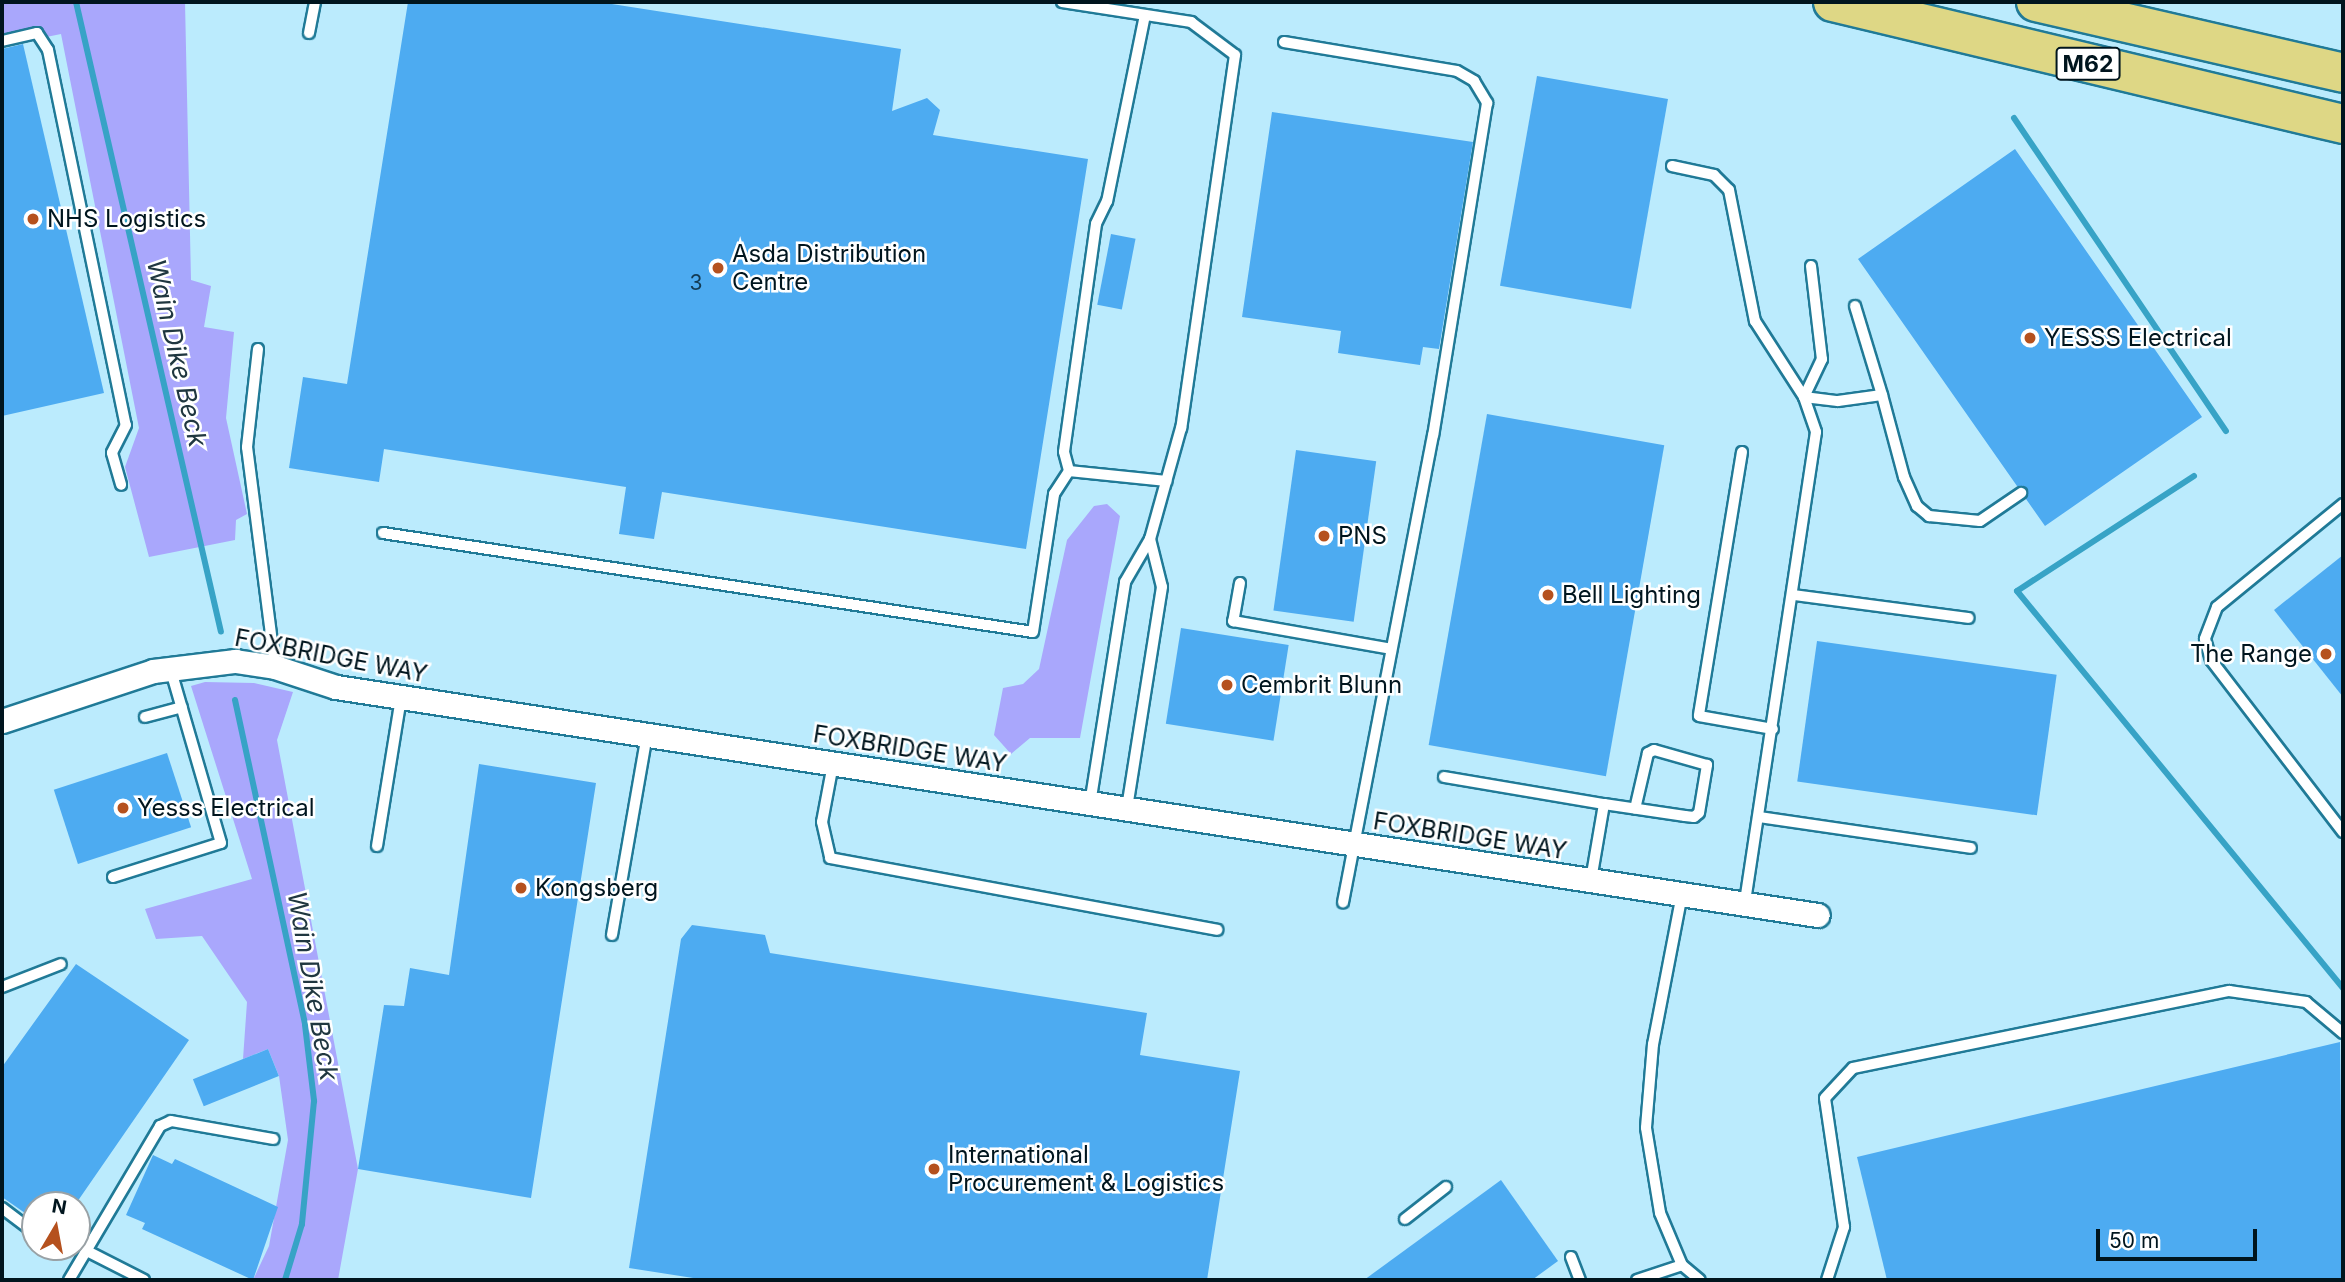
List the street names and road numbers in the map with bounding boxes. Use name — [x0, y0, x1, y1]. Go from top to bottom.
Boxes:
road number: M62 — [2055, 44, 2121, 83]
street label: FOXBRIDGE WAY — [232, 623, 430, 689]
street label: FOXBRIDGE WAY — [811, 719, 1009, 779]
street label: FOXBRIDGE WAY — [1371, 806, 1569, 866]

